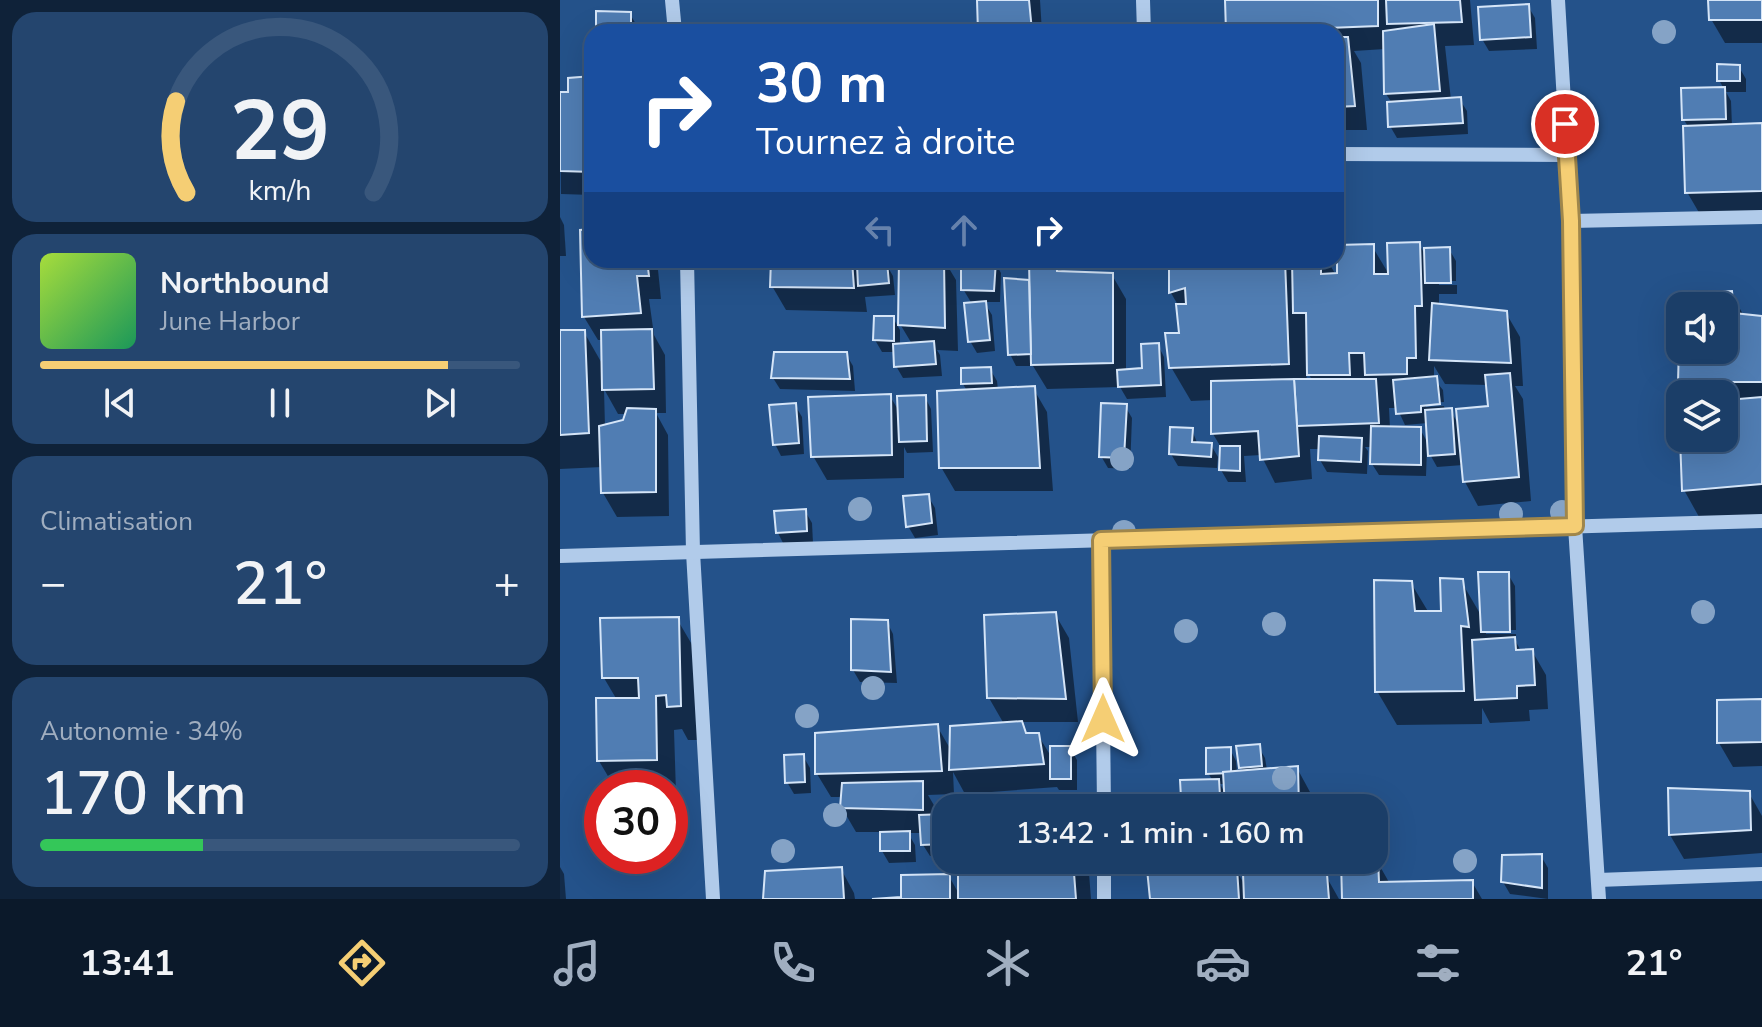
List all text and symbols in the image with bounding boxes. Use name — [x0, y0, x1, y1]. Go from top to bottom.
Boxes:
text: 30 m — [756, 45, 887, 122]
icon: right — [624, 56, 728, 160]
text: 29 — [230, 74, 330, 187]
pin — [1531, 90, 1599, 158]
icon: arrive — [1543, 102, 1587, 146]
text: Tournez à droite — [756, 118, 1015, 167]
text: km/h — [249, 171, 311, 210]
icon: left — [858, 208, 902, 252]
icon: ahead — [942, 208, 986, 252]
icon: right — [1026, 208, 1070, 252]
text: Northbound — [160, 263, 330, 304]
map controls — [1666, 292, 1738, 452]
button: sound — [1666, 292, 1738, 364]
text: June Harbor — [160, 304, 300, 339]
button: layers — [1666, 380, 1738, 452]
icon: previous — [98, 381, 142, 425]
icon: pause — [258, 381, 302, 425]
icon: next — [418, 381, 462, 425]
text: Climatisation — [40, 504, 193, 539]
text: 21° — [233, 543, 327, 625]
text: − — [40, 554, 66, 614]
text: + — [494, 554, 520, 614]
position arrow — [1061, 677, 1145, 761]
text: Autonomie · 34% — [40, 714, 243, 749]
text: 170 km — [40, 753, 247, 835]
speed limit sign: 30 — [584, 770, 688, 874]
text: 13:42 · 1 min · 160 m — [1015, 813, 1305, 854]
icon: directions — [334, 935, 390, 991]
icon: music — [549, 935, 605, 991]
icon: phone — [765, 935, 821, 991]
icon: climate — [980, 935, 1036, 991]
icon: car — [1195, 935, 1251, 991]
icon: filters — [1410, 935, 1466, 991]
text: 13:41 — [80, 939, 175, 988]
text: 21° — [1625, 939, 1682, 988]

